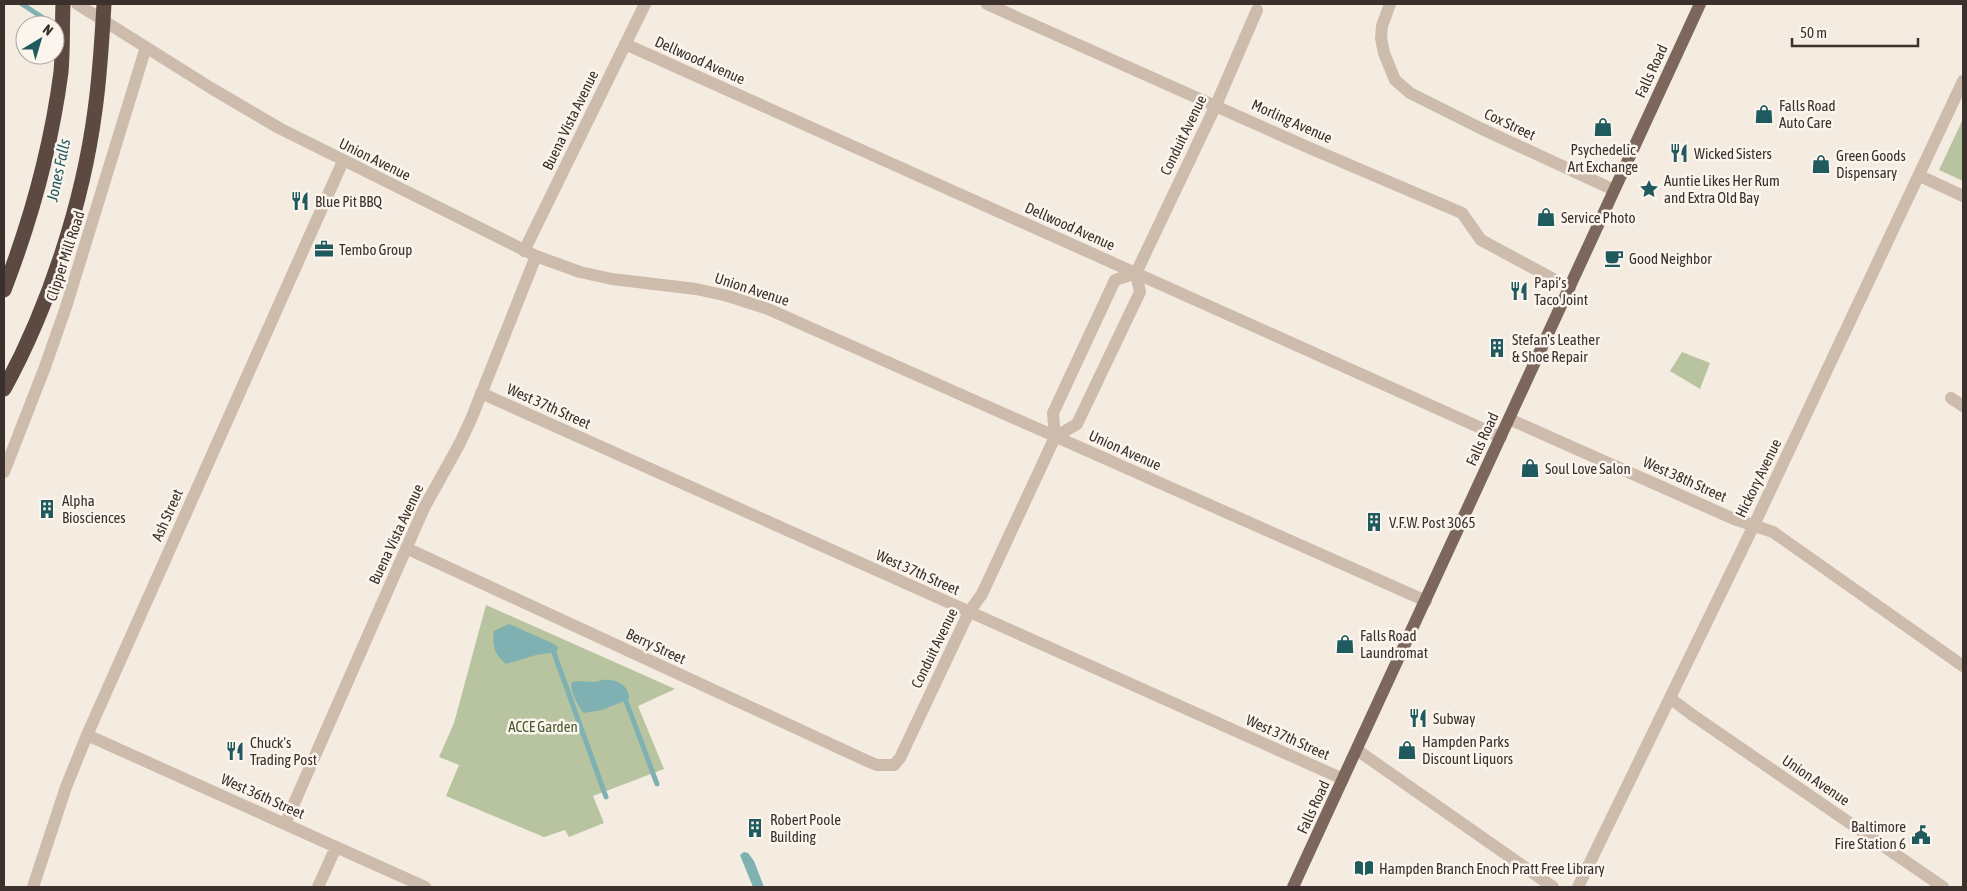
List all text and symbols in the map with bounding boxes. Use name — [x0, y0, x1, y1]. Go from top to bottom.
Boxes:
north arrow — [15, 15, 65, 65]
scale bar — [1792, 15, 1918, 47]
text: N — [40, 21, 56, 39]
text: 50 m — [1800, 24, 1827, 41]
street label: Dellwood Avenue — [652, 33, 748, 87]
street label: Falls Road — [1631, 42, 1671, 100]
street label: Buena Vista Avenue — [539, 67, 601, 172]
street label: Conduit Avenue — [1156, 92, 1210, 178]
street label: Morling Avenue — [1249, 96, 1335, 146]
place label: Falls Road Auto Care — [1779, 97, 1836, 131]
shop icon: Falls Road Auto Care — [1753, 103, 1775, 125]
street label: Cox Street — [1482, 105, 1538, 143]
shop icon: Psychedelic Art Exchange — [1592, 116, 1614, 138]
street label: Union Avenue — [336, 134, 414, 184]
water label: Jones Falls — [42, 137, 73, 204]
place label: Psychedelic Art Exchange — [1568, 141, 1638, 175]
restaurant icon: Wicked Sisters — [1668, 142, 1690, 164]
place label: Wicked Sisters — [1694, 145, 1772, 162]
place label: Green Goods Dispensary — [1836, 147, 1906, 181]
shop icon: Green Goods Dispensary — [1810, 153, 1832, 175]
place label: Auntie Likes Her Rum and Extra Old Bay — [1664, 172, 1780, 206]
place icon: Auntie Likes Her Rum and Extra Old Bay — [1638, 178, 1660, 200]
restaurant icon: Blue Pit BBQ — [289, 190, 311, 212]
place label: Blue Pit BBQ — [315, 193, 382, 210]
street label: Dellwood Avenue — [1022, 199, 1118, 253]
shop icon: Service Photo — [1535, 206, 1557, 228]
street label: Clipper Mill Road — [42, 209, 88, 303]
place label: Service Photo — [1561, 209, 1635, 226]
office icon: Tembo Group — [313, 238, 335, 260]
place label: Tembo Group — [339, 241, 412, 258]
cafe icon: Good Neighbor — [1603, 247, 1625, 269]
place label: Good Neighbor — [1629, 250, 1712, 267]
street label: Union Avenue — [713, 269, 792, 309]
place label: Papi’s Taco Joint — [1534, 274, 1588, 308]
restaurant icon: Papi’s Taco Joint — [1508, 280, 1530, 302]
place label: Stefan's Leather & Shoe Repair — [1512, 331, 1600, 365]
building icon: Stefan's Leather & Shoe Repair — [1486, 337, 1508, 359]
street label: West 37th Street — [505, 380, 593, 432]
street label: Falls Road — [1462, 410, 1502, 468]
street label: Union Avenue — [1086, 426, 1164, 474]
street label: Hickory Avenue — [1732, 436, 1784, 520]
street label: West 38th Street — [1641, 453, 1729, 505]
shop icon: Soul Love Salon — [1519, 457, 1541, 479]
place label: Soul Love Salon — [1545, 460, 1631, 477]
street label: Buena Vista Avenue — [365, 481, 427, 587]
street label: Ash Street — [148, 486, 186, 544]
place label: Alpha Biosciences — [62, 492, 126, 526]
building icon: Alpha Biosciences — [36, 498, 58, 520]
building icon: V.F.W. Post 3065 — [1363, 511, 1385, 533]
place label: V.F.W. Post 3065 — [1389, 514, 1476, 531]
street label: West 37th Street — [874, 546, 962, 598]
street label: Conduit Avenue — [907, 605, 961, 691]
street label: Berry Street — [623, 625, 689, 667]
place label: Falls Road Laundromat — [1360, 627, 1428, 661]
shop icon: Falls Road Laundromat — [1334, 633, 1356, 655]
restaurant icon: Subway — [1407, 707, 1429, 729]
place label: Subway — [1433, 710, 1475, 727]
street label: West 37th Street — [1244, 711, 1332, 763]
park label: ACCE Garden — [508, 718, 578, 735]
place label: Hampden Parks Discount Liquors — [1422, 733, 1513, 767]
place label: Chuck's Trading Post — [250, 734, 317, 768]
shop icon: Hampden Parks Discount Liquors — [1396, 739, 1418, 761]
restaurant icon: Chuck's Trading Post — [224, 740, 246, 762]
street label: Union Avenue — [1779, 751, 1853, 809]
street label: West 36th Street — [219, 770, 307, 822]
street label: Falls Road — [1293, 778, 1333, 836]
place label: Robert Poole Building — [770, 811, 841, 845]
building icon: Robert Poole Building — [744, 817, 766, 839]
place label: Baltimore Fire Station 6 — [1834, 818, 1906, 852]
public building icon: Baltimore Fire Station 6 — [1910, 824, 1932, 846]
library icon: Hampden Branch Enoch Pratt Free Library — [1353, 857, 1375, 879]
place label: Hampden Branch Enoch Pratt Free Library — [1379, 860, 1605, 877]

